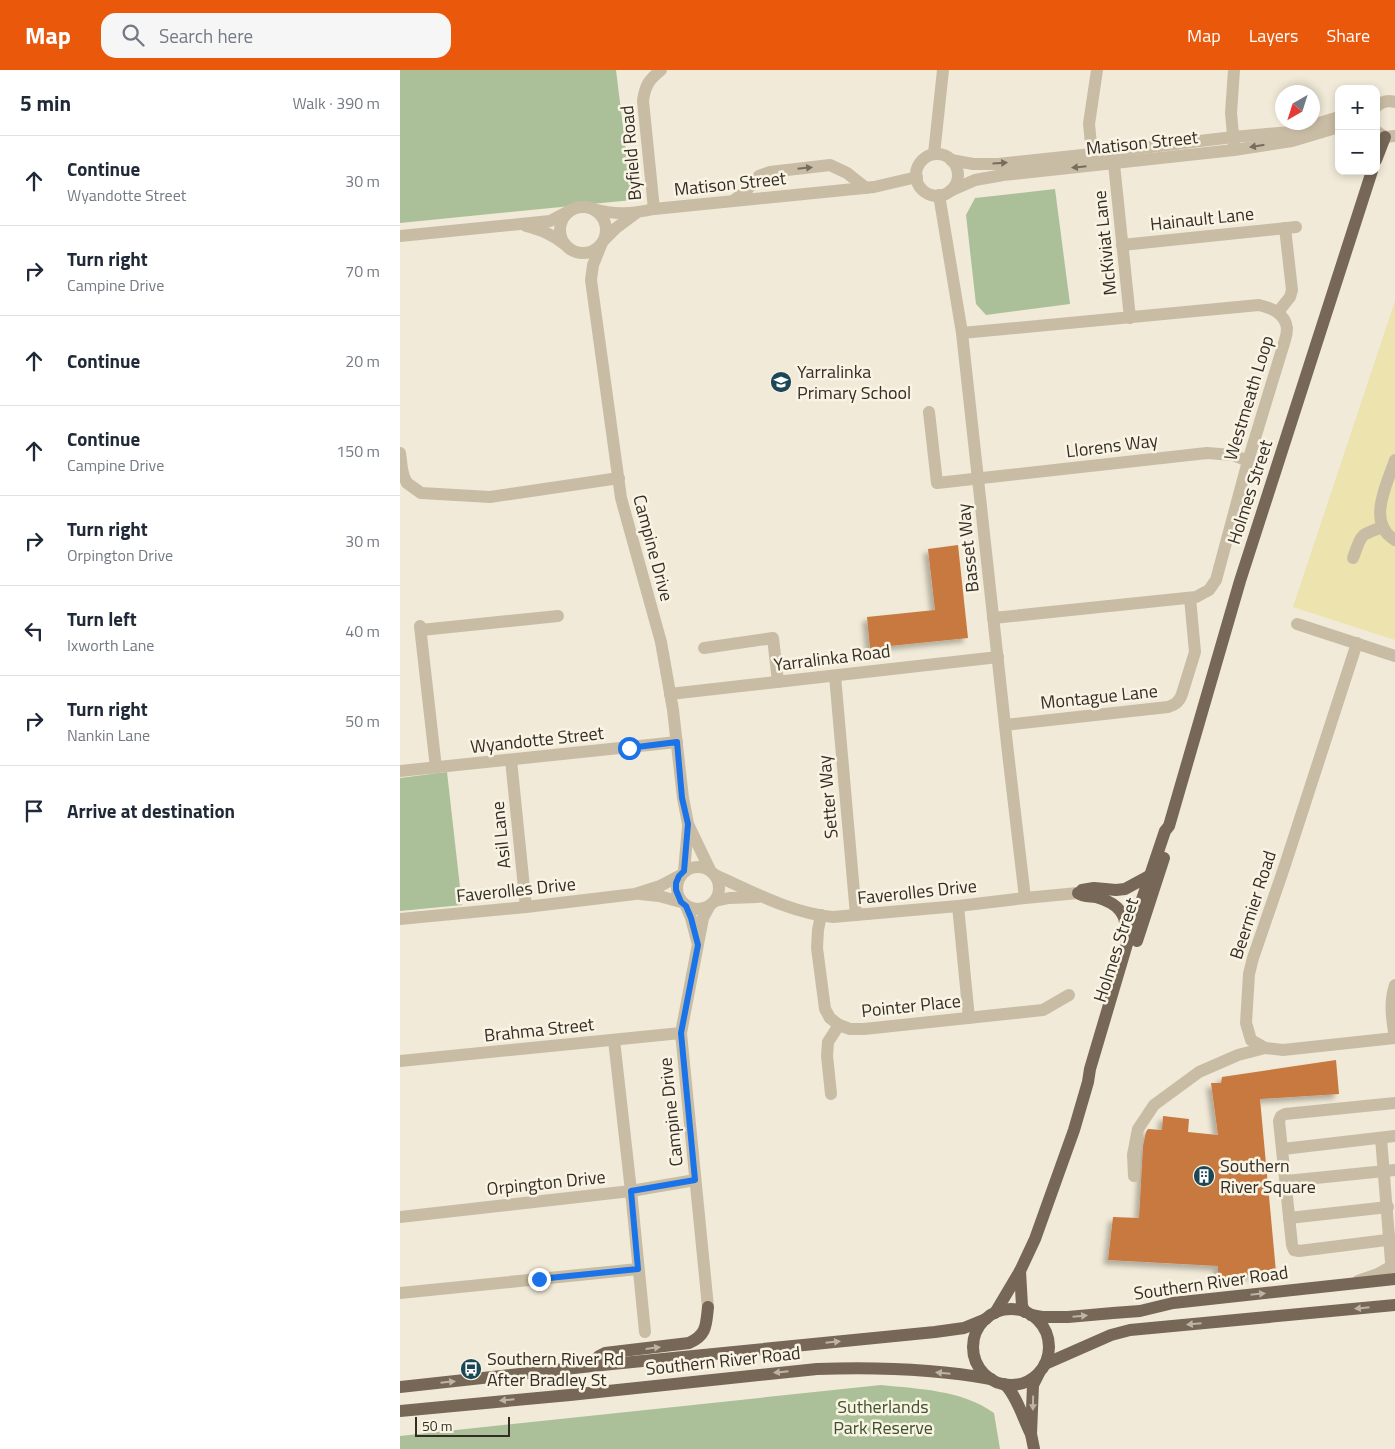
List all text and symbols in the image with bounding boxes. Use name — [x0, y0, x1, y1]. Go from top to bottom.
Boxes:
search box — [101, 13, 451, 58]
text: Map — [25, 17, 71, 53]
icon: search — [119, 21, 147, 49]
text: Search here — [159, 21, 253, 50]
text: Map — [1187, 22, 1221, 49]
text: Layers — [1249, 22, 1298, 49]
text: Share — [1326, 22, 1370, 49]
north arrow — [1275, 85, 1320, 130]
map controls — [1335, 85, 1380, 175]
button: + — [1335, 85, 1380, 130]
text: 5 min — [20, 87, 71, 119]
text: Walk · 390 m — [292, 91, 380, 115]
street label: Byfield Road — [613, 104, 648, 202]
street label: Matison Street — [1085, 123, 1200, 162]
button: − — [1335, 130, 1380, 175]
one-way arrow — [1249, 142, 1265, 150]
text: Continue — [67, 154, 140, 183]
one-way arrow — [992, 159, 1008, 167]
one-way arrow — [1070, 163, 1086, 171]
street label: Matison Street — [673, 164, 788, 203]
one-way arrow — [797, 164, 813, 172]
icon: ahead — [20, 167, 48, 195]
text: 30 m — [345, 169, 380, 193]
text: Wyandotte Street — [67, 183, 186, 207]
street label: McKiviat Lane — [1086, 189, 1123, 297]
street label: Hainault Lane — [1149, 200, 1255, 237]
text: Turn right — [67, 244, 148, 273]
icon: right — [20, 257, 48, 285]
text: 70 m — [345, 259, 380, 283]
text: Campine Drive — [67, 273, 164, 297]
street label: Westmeath Loop — [1217, 332, 1280, 464]
text: Continue — [67, 346, 140, 375]
icon: ahead — [20, 347, 48, 375]
text: 20 m — [345, 349, 380, 373]
place label: Yarralinka Primary School — [797, 358, 911, 406]
school or university icon: Yarralinka Primary School — [769, 370, 793, 394]
text: Continue — [67, 424, 140, 453]
street label: Llorens Way — [1064, 426, 1160, 465]
street label: Holmes Street — [1220, 435, 1279, 548]
icon: ahead — [20, 437, 48, 465]
text: 150 m — [336, 439, 380, 463]
text: Campine Drive — [67, 453, 164, 477]
street label: Campine Drive — [626, 492, 681, 604]
street label: Basset Way — [949, 502, 986, 594]
text: Turn right — [67, 514, 148, 543]
icon: right — [20, 527, 48, 555]
text: 30 m — [345, 529, 380, 553]
text: Orpington Drive — [67, 543, 173, 567]
text: Turn left — [67, 604, 137, 633]
icon: left — [20, 617, 48, 645]
text: 40 m — [345, 619, 380, 643]
text: Ixworth Lane — [67, 633, 154, 657]
street label: Yarralinka Road — [772, 637, 892, 678]
street label: Montague Lane — [1039, 677, 1159, 716]
text: Turn right — [67, 694, 148, 723]
icon: right — [20, 707, 48, 735]
text: 50 m — [345, 709, 380, 733]
street label: Wyandotte Street — [469, 719, 606, 760]
text: Nankin Lane — [67, 723, 150, 747]
route start — [618, 737, 641, 760]
street label: Setter Way — [810, 754, 845, 840]
text: Arrive at destination — [67, 796, 235, 825]
icon: arrive — [20, 797, 48, 825]
street label: Asil Lane — [484, 800, 517, 870]
street label: Beermier Road — [1222, 847, 1283, 963]
street label: Faverolles Drive — [455, 870, 577, 909]
street label: Faverolles Drive — [856, 872, 978, 911]
street label: Holmes Street — [1086, 893, 1145, 1006]
street label: Pointer Place — [860, 987, 962, 1024]
street label: Brahma Street — [483, 1010, 596, 1049]
street label: Campine Drive — [651, 1056, 690, 1168]
place label: Southern River Square — [1220, 1152, 1316, 1200]
street label: Orpington Drive — [485, 1163, 607, 1202]
building icon: Southern River Square — [1192, 1164, 1216, 1188]
street label: Southern River Road — [1132, 1258, 1290, 1307]
route end — [528, 1268, 551, 1291]
one-way arrow — [1250, 1290, 1266, 1298]
one-way arrow — [1354, 1304, 1370, 1312]
one-way arrow — [1072, 1312, 1088, 1320]
one-way arrow — [1186, 1320, 1202, 1328]
one-way arrow — [825, 1338, 841, 1346]
street label: Southern River Road — [644, 1339, 802, 1382]
one-way arrow — [645, 1344, 661, 1352]
place label: Southern River Rd After Bradley St — [487, 1345, 624, 1393]
bus stop icon: Southern River Rd After Bradley St — [459, 1357, 483, 1381]
one-way arrow — [772, 1368, 788, 1376]
one-way arrow — [934, 1369, 950, 1377]
one-way arrow — [441, 1378, 457, 1386]
park label: Sutherlands Park Reserve — [833, 1393, 933, 1441]
one-way arrow — [1029, 1395, 1037, 1411]
one-way arrow — [499, 1397, 515, 1405]
scale bar — [415, 1414, 510, 1437]
text: 50 m — [422, 1415, 452, 1436]

